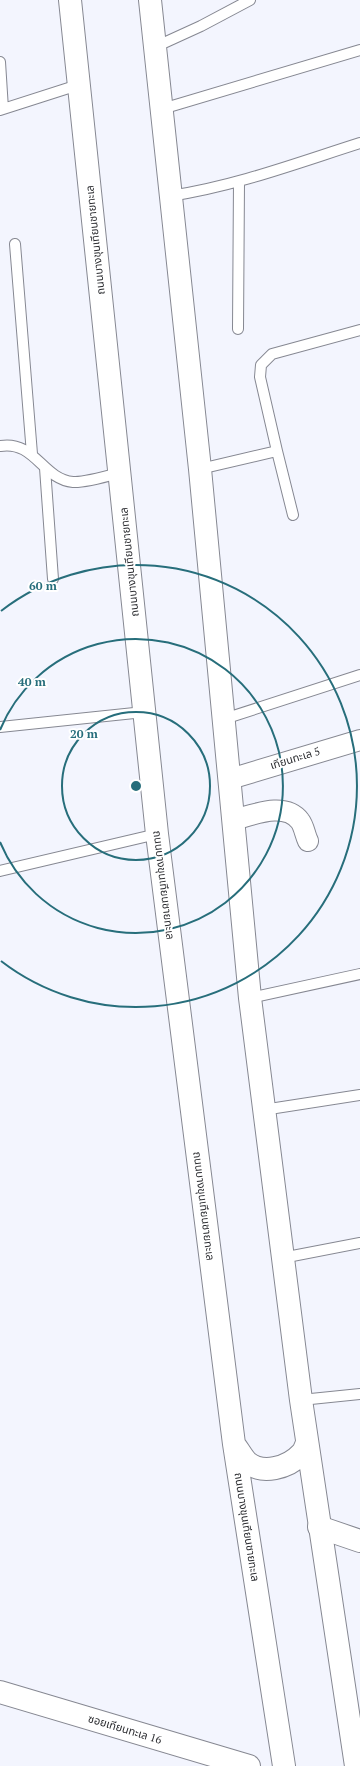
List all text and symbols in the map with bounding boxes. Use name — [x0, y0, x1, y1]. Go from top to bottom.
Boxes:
street label: ถนนบางขุนเทียนชายทะเล — [82, 185, 108, 295]
street label: ถนนบางขุนเทียนชายทะเล — [116, 507, 142, 617]
text: 60 m — [29, 578, 57, 593]
text: 40 m — [18, 674, 46, 689]
text: 20 m — [70, 726, 98, 741]
street label: เทียนทะเล 5 — [268, 744, 322, 772]
centre of rings — [129, 779, 143, 793]
street label: ถนนบางขุนเทียนชายทะเล — [150, 830, 178, 940]
street label: ถนนบางขุนเทียนชายทะเล — [190, 1151, 218, 1261]
street label: ถนนบางขุนเทียนชายทะเล — [231, 1472, 263, 1582]
street label: ซอยเทียนทะเล 16 — [86, 1711, 164, 1747]

